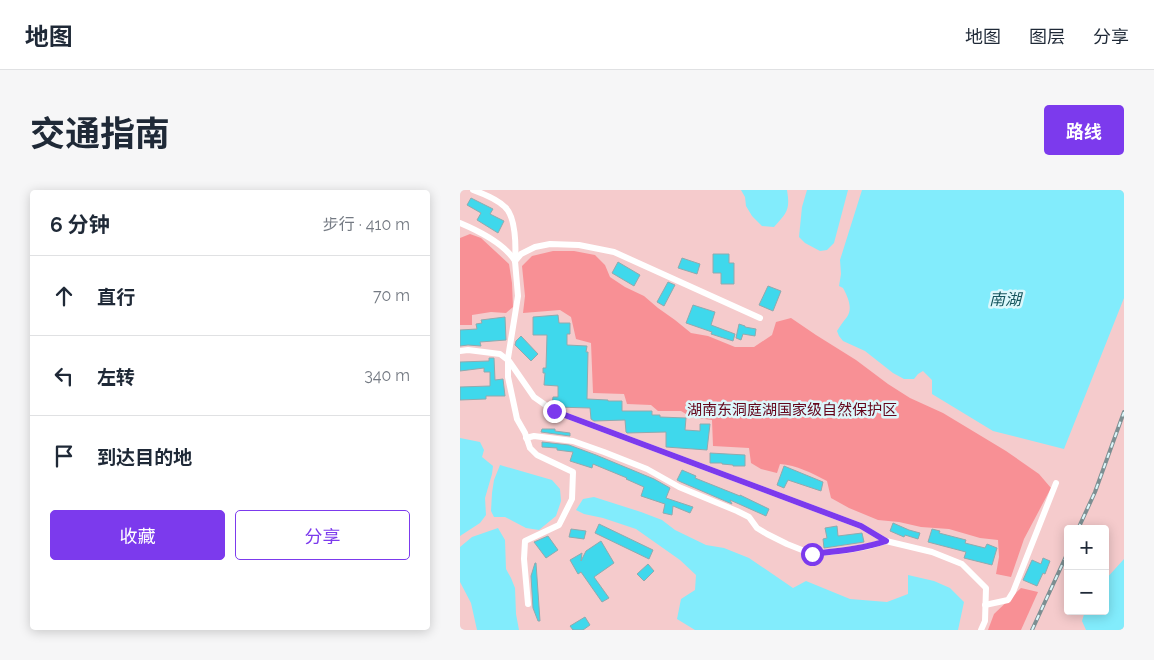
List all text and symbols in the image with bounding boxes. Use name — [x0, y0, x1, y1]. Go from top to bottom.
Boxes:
text: 地图 — [25, 22, 73, 51]
text: 地图 — [965, 26, 1001, 47]
text: 图层 — [1029, 26, 1065, 47]
text: 分享 — [1093, 26, 1129, 47]
button: 路线 — [1044, 105, 1124, 155]
text: 交通指南 — [30, 113, 170, 154]
text: 6 分钟 — [50, 212, 110, 237]
text: 步行 · 410 m — [323, 215, 410, 234]
icon: ahead — [50, 282, 78, 310]
text: 直行 — [97, 286, 135, 308]
text: 70 m — [373, 286, 410, 305]
water label: 南湖 — [989, 290, 1024, 309]
icon: left — [50, 362, 78, 390]
text: 左转 — [97, 366, 135, 388]
text: 340 m — [364, 366, 410, 385]
route end — [543, 400, 566, 423]
park label: 湖南东洞庭湖国家级自然保护区 — [687, 401, 897, 419]
icon: arrive — [50, 442, 78, 470]
text: 到达目的地 — [97, 446, 192, 468]
button: 收藏 — [50, 510, 225, 560]
button: 分享 — [235, 510, 410, 560]
map controls — [1064, 525, 1109, 615]
button: + — [1064, 525, 1109, 570]
route start — [801, 543, 824, 566]
button: − — [1064, 570, 1109, 615]

